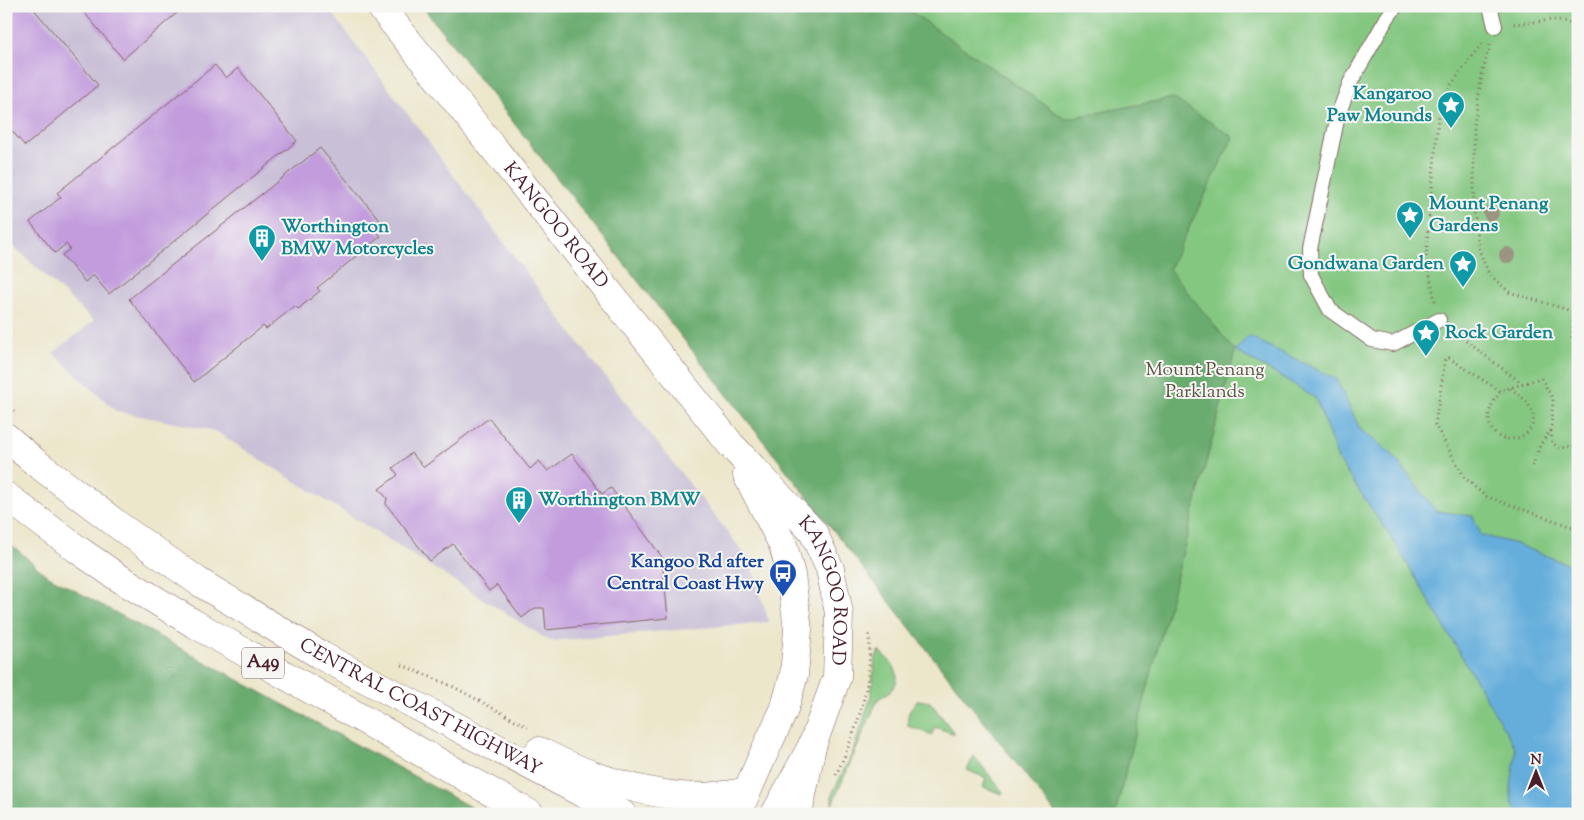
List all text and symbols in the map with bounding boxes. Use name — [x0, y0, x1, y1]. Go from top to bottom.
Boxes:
place label: Kangaroo Paw Mounds — [1327, 81, 1433, 130]
place icon: Kangaroo Paw Mounds — [1436, 90, 1466, 129]
street label: KANGOO ROAD — [496, 156, 615, 295]
place label: Mount Penang Gardens — [1429, 191, 1549, 240]
place icon: Mount Penang Gardens — [1395, 200, 1425, 239]
place label: Worthington BMW Motorcycles — [281, 214, 434, 263]
building icon: Worthington BMW Motorcycles — [247, 223, 277, 262]
place icon: Gondwana Garden — [1448, 249, 1478, 288]
place label: Gondwana Garden — [1288, 251, 1445, 278]
place icon: Rock Garden — [1411, 318, 1441, 357]
place label: Rock Garden — [1445, 320, 1554, 347]
park label: Mount Penang Parklands — [1145, 357, 1265, 406]
building icon: Worthington BMW — [504, 485, 534, 524]
place label: Worthington BMW — [538, 487, 701, 514]
street label: KANGOO ROAD — [791, 510, 853, 666]
place label: Kangoo Rd after Central Coast Hwy — [607, 549, 765, 598]
bus stop icon: Kangoo Rd after Central Coast Hwy — [768, 558, 798, 597]
street label: CENTRAL COAST HIGHWAY — [294, 632, 547, 783]
road number: A49 — [242, 648, 284, 678]
north arrow — [1512, 748, 1562, 798]
text: N — [1530, 751, 1542, 771]

